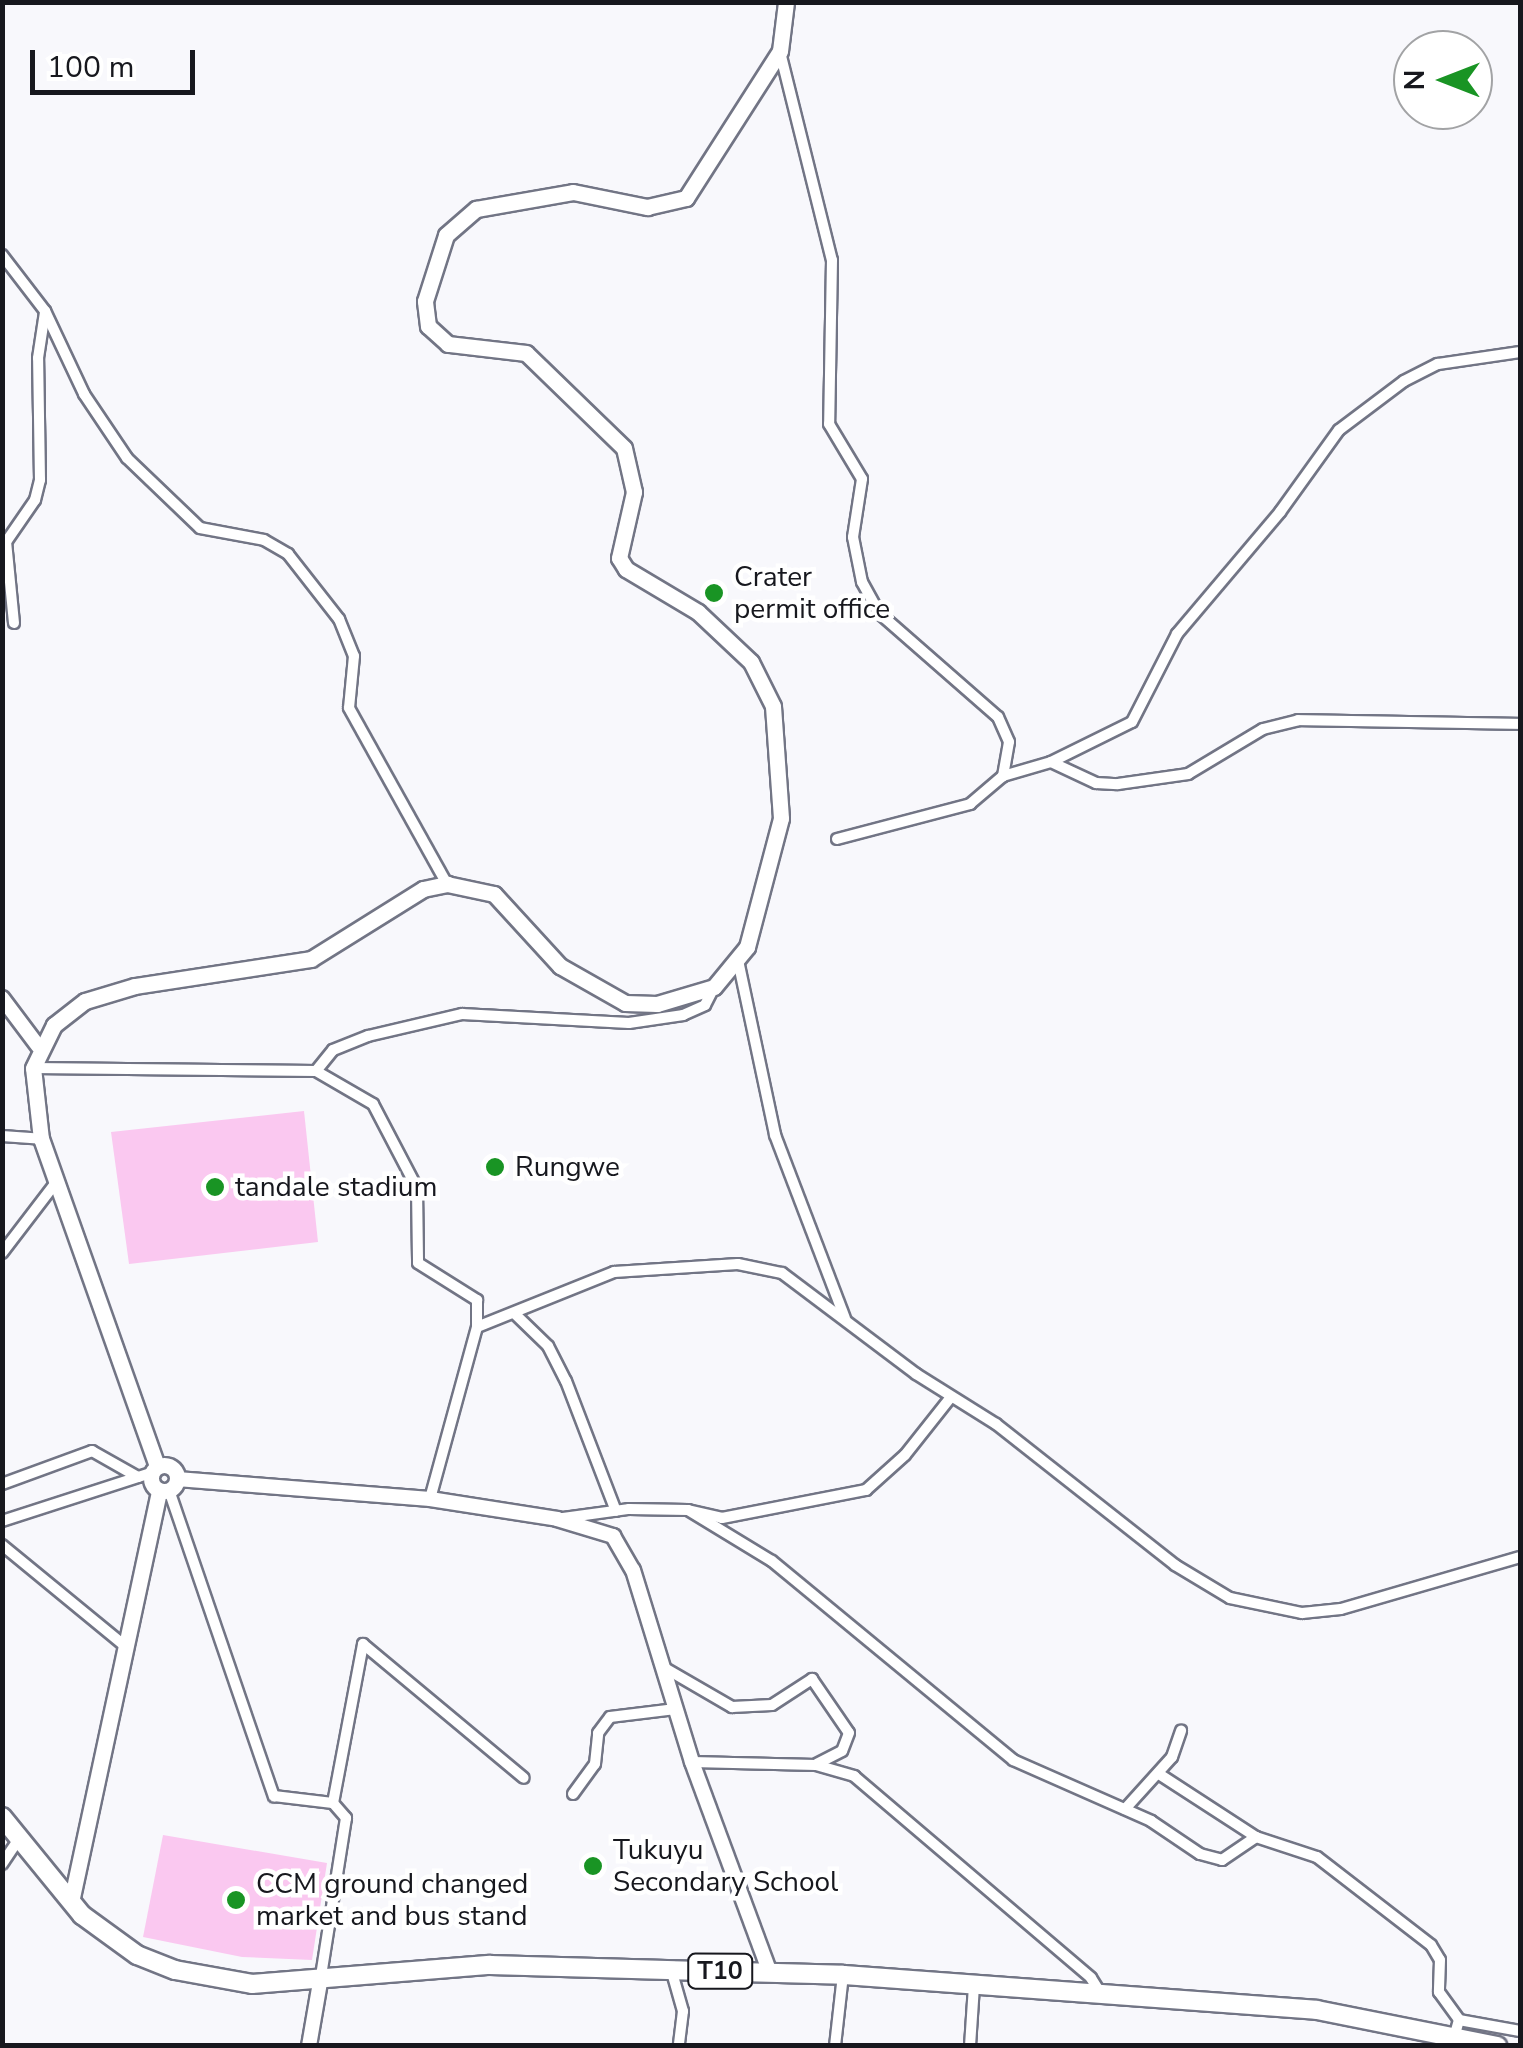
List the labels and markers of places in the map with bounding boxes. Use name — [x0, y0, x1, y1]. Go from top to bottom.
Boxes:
place label: Crater permit office — [734, 560, 890, 626]
marker: Crater permit office — [703, 582, 725, 604]
place label: Rungwe — [515, 1150, 620, 1184]
marker: Rungwe — [484, 1156, 506, 1178]
place label: tandale stadium — [235, 1170, 437, 1204]
marker: tandale stadium — [204, 1176, 226, 1198]
place label: Tukuyu Secondary School — [613, 1833, 838, 1899]
marker: Tukuyu Secondary School — [582, 1855, 604, 1877]
place label: CCM ground changed market and bus stand — [256, 1867, 528, 1933]
marker: CCM ground changed market and bus stand — [225, 1889, 247, 1911]

